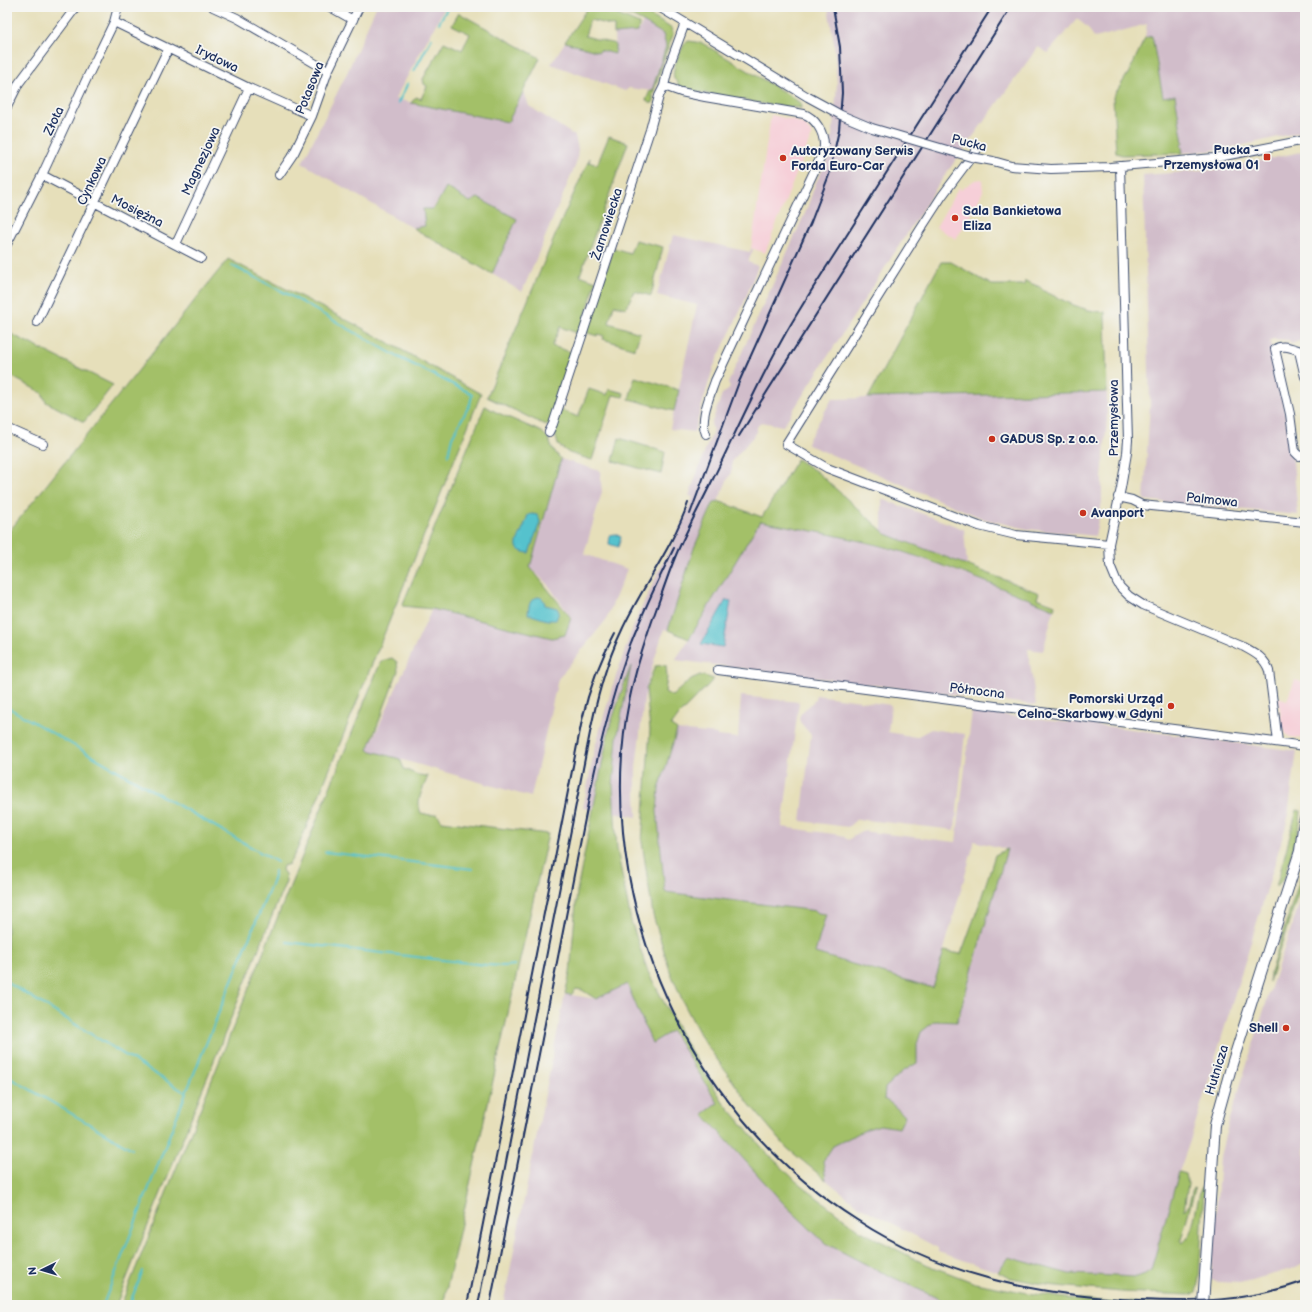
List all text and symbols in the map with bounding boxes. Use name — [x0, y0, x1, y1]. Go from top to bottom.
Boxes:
street label: Irydowa — [193, 42, 241, 76]
street label: Potasowa — [292, 59, 328, 117]
street label: Złota — [40, 104, 68, 139]
street label: Magnezjowa — [178, 124, 224, 198]
street label: Pucka — [950, 131, 988, 155]
place label: Pucka - Przemysłowa 01 — [1163, 142, 1259, 173]
place label: Autoryzowany Serwis Forda Euro-Car — [790, 143, 913, 174]
marker: Pucka - Przemysłowa 01 — [1262, 152, 1272, 162]
marker: Autoryzowany Serwis Forda Euro-Car — [778, 153, 788, 163]
street label: Cynkowa — [74, 154, 110, 208]
street label: Żarnowiecka — [588, 186, 626, 263]
street label: Mosiężna — [108, 191, 166, 231]
place label: Sala Bankietowa Eliza — [963, 203, 1061, 234]
marker: Sala Bankietowa Eliza — [950, 213, 960, 223]
street label: Przemysłowa — [1106, 379, 1122, 457]
place label: GADUS Sp. z o.o. — [1000, 431, 1098, 447]
marker: GADUS Sp. z o.o. — [987, 434, 997, 444]
street label: Palmowa — [1185, 489, 1239, 511]
place label: Avanport — [1090, 505, 1144, 521]
marker: Avanport — [1078, 508, 1088, 518]
street label: Północna — [949, 680, 1005, 702]
place label: Pomorski Urząd Celno-Skarbowy w Gdyni — [1017, 691, 1163, 722]
marker: Pomorski Urząd Celno-Skarbowy w Gdyni — [1166, 701, 1176, 711]
place label: Shell — [1249, 1020, 1278, 1036]
marker: Shell — [1281, 1023, 1291, 1033]
street label: Hutnicza — [1202, 1043, 1232, 1097]
north arrow — [22, 1250, 62, 1290]
text: N — [26, 1266, 39, 1276]

